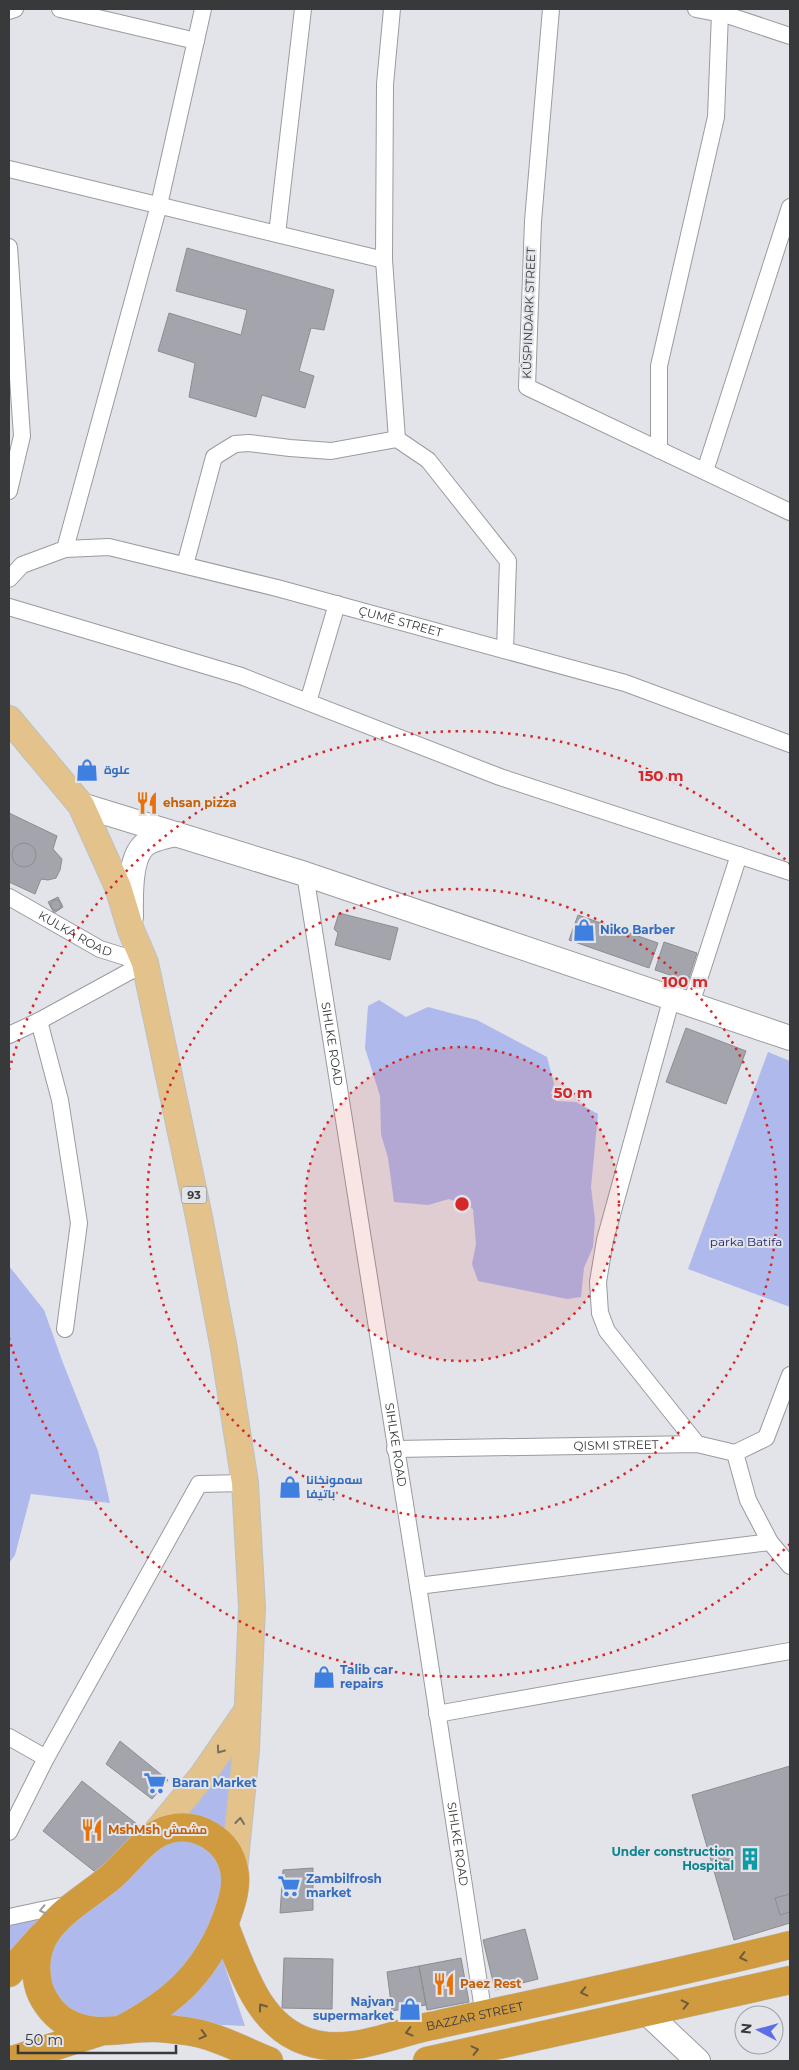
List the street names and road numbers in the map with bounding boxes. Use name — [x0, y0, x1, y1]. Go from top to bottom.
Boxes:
street label: KÛSPINDARK STREET — [519, 247, 538, 379]
street label: ÇUMÊ STREET — [357, 603, 444, 640]
street label: KULKA ROAD — [36, 907, 114, 959]
street label: SIHLKE ROAD — [318, 1001, 347, 1087]
road number: 93 — [182, 1186, 206, 1204]
street label: SIHLKE ROAD — [382, 1402, 410, 1488]
street label: QISMI STREET — [573, 1437, 659, 1453]
street label: SIHLKE ROAD — [444, 1801, 472, 1887]
street label: BAZZAR STREET — [425, 1998, 525, 2034]

